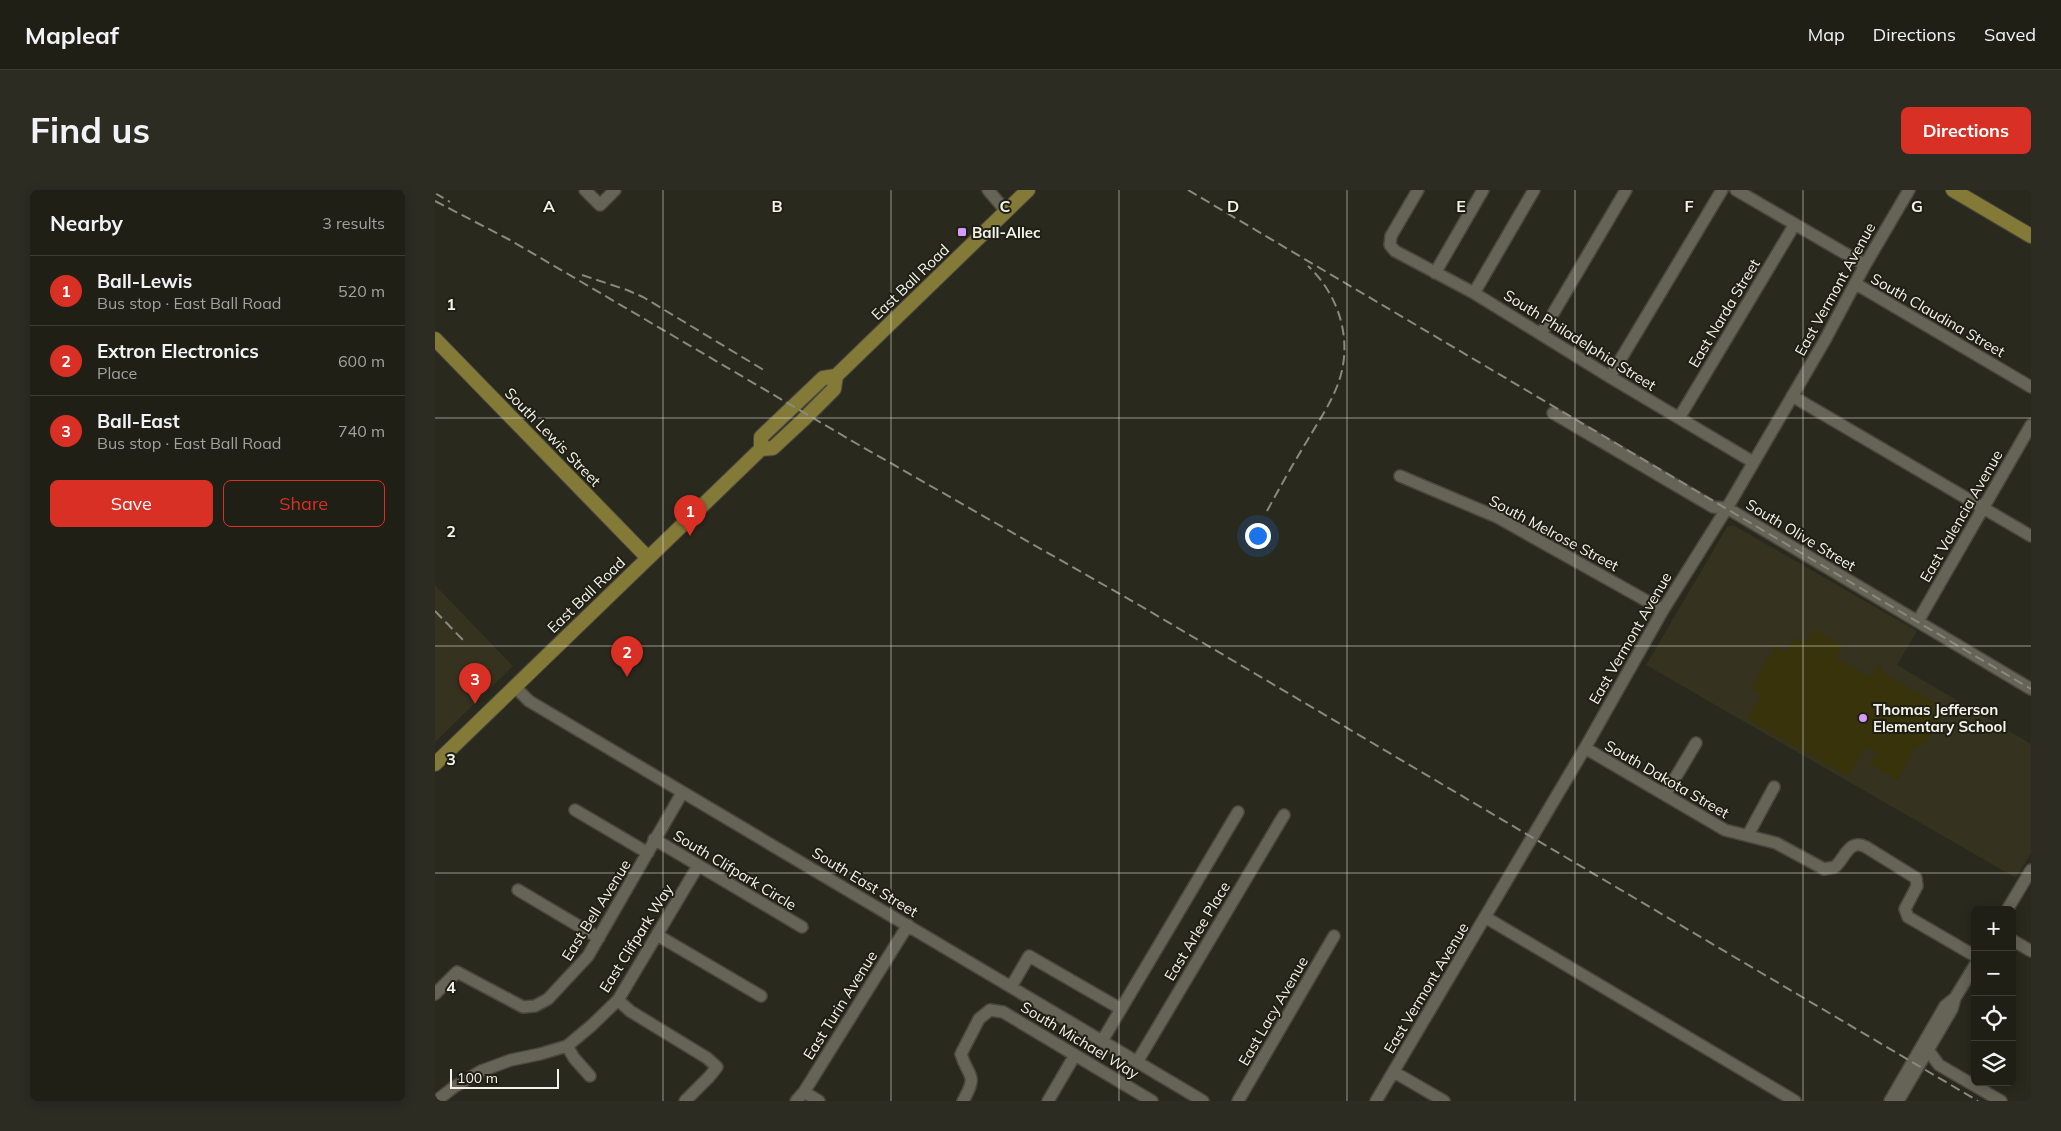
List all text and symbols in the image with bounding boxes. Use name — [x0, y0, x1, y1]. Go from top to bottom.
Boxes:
text: Mapleaf — [25, 20, 119, 50]
text: Map — [1808, 23, 1845, 46]
text: Directions — [1873, 23, 1956, 46]
text: Saved — [1984, 23, 2036, 46]
button: Directions — [1901, 107, 2031, 154]
text: Find us — [30, 108, 150, 152]
text: A — [543, 196, 555, 216]
text: B — [771, 196, 783, 216]
text: C — [1000, 196, 1011, 216]
text: D — [1227, 196, 1239, 216]
text: E — [1456, 196, 1466, 216]
text: F — [1684, 196, 1694, 216]
text: G — [1911, 196, 1923, 216]
text: Nearby — [50, 210, 123, 236]
text: 3 results — [322, 213, 385, 233]
street label: East Vermont Avenue — [1790, 219, 1880, 359]
place label: Ball-Allec — [972, 223, 1041, 242]
marker: Ball-Allec — [956, 226, 968, 238]
street label: East Ball Road — [867, 240, 953, 324]
street label: East Narda Street — [1684, 255, 1764, 371]
text: Ball-Lewis — [97, 269, 192, 293]
street label: South Claudina Street — [1868, 269, 2008, 361]
text: 1 — [61, 281, 71, 301]
text: 520 m — [338, 281, 385, 301]
street label: South Philadelphia Street — [1500, 285, 1660, 395]
text: Bus stop · East Ball Road — [97, 293, 281, 313]
text: 1 — [446, 294, 456, 314]
text: Extron Electronics — [97, 339, 259, 363]
text: 2 — [61, 351, 71, 371]
text: 600 m — [338, 351, 385, 371]
text: Place — [97, 363, 137, 383]
street label: South Lewis Street — [501, 384, 605, 490]
text: Ball-East — [97, 409, 180, 433]
text: 3 — [61, 421, 71, 441]
text: 740 m — [338, 421, 385, 441]
text: Bus stop · East Ball Road — [97, 433, 281, 453]
street label: East Valencia Avenue — [1915, 447, 2007, 585]
button: Save — [50, 480, 213, 527]
button: Share — [223, 480, 385, 527]
street label: South Melrose Street — [1486, 491, 1622, 575]
pin: 1 — [674, 495, 706, 536]
street label: South Olive Street — [1743, 495, 1859, 575]
text: 2 — [446, 521, 456, 541]
your location — [1245, 523, 1271, 549]
street label: East Ball Road — [543, 553, 629, 637]
street label: East Vermont Avenue — [1584, 569, 1676, 707]
pin: 2 — [611, 636, 643, 677]
pin: 3 — [459, 663, 491, 704]
place label: Thomas Jefferson Elementary School — [1873, 700, 2006, 736]
marker: Thomas Jefferson Elementary School — [1857, 712, 1869, 724]
street label: South Dakota Street — [1601, 736, 1733, 822]
text: 3 — [446, 749, 456, 769]
street label: South Clifpark Circle — [670, 826, 800, 914]
street label: South East Street — [809, 843, 921, 921]
street label: East Bell Avenue — [557, 856, 635, 964]
street label: East Arlee Place — [1160, 878, 1234, 984]
street label: East Clifpark Way — [595, 880, 677, 996]
map controls — [1971, 906, 2016, 1086]
button: + — [1971, 906, 2016, 951]
street label: East Vermont Avenue — [1379, 919, 1473, 1057]
street label: East Turin Avenue — [799, 947, 881, 1063]
button: − — [1971, 951, 2016, 996]
street label: East Lacy Avenue — [1234, 953, 1312, 1069]
text: 4 — [446, 977, 456, 997]
button: locate — [1971, 996, 2016, 1041]
street label: South Michael Way — [1017, 997, 1143, 1083]
button: layers — [1971, 1041, 2016, 1086]
scale bar — [450, 1066, 559, 1089]
text: 100 m — [457, 1069, 498, 1087]

